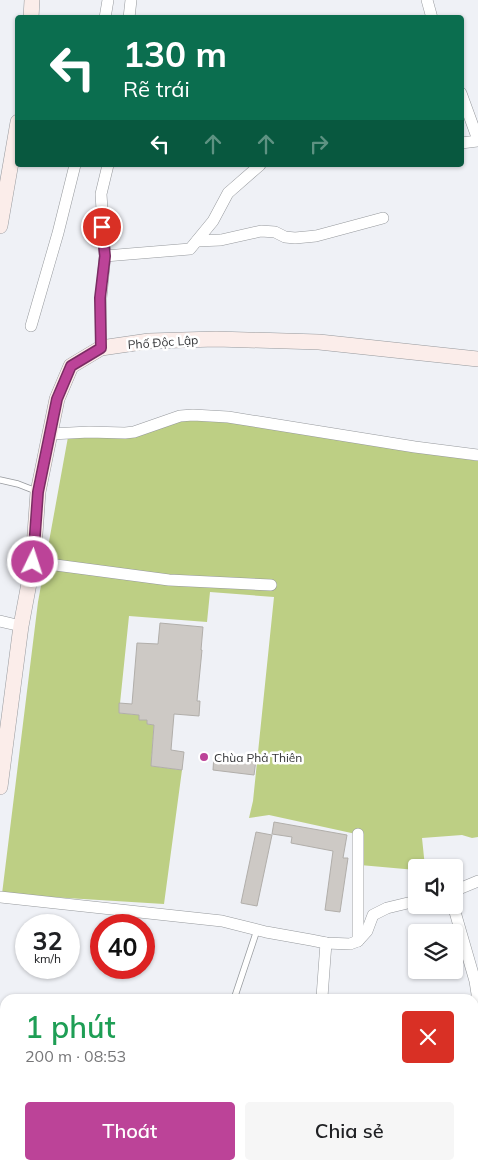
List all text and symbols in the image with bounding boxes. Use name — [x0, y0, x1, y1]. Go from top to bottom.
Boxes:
text: 130 m — [123, 32, 227, 76]
icon: left — [40, 35, 105, 100]
text: Rẽ trái — [123, 75, 190, 103]
icon: left — [146, 130, 174, 158]
icon: ahead — [199, 130, 227, 158]
icon: ahead — [252, 130, 280, 158]
icon: right — [305, 130, 333, 158]
pin — [81, 206, 123, 248]
icon: arrive — [88, 213, 116, 241]
street label: Phố Độc Lập — [127, 332, 199, 352]
position arrow — [6, 535, 58, 587]
place label: Chùa Phả Thiên — [214, 750, 302, 765]
marker: Chùa Phả Thiên — [198, 751, 210, 763]
map controls — [408, 859, 463, 979]
button: sound — [408, 859, 463, 914]
speed limit sign: 40 — [90, 914, 155, 979]
button: layers — [408, 924, 463, 979]
text: 32 — [32, 925, 63, 956]
text: km/h — [34, 951, 61, 966]
text: 1 phút — [25, 1008, 116, 1046]
button: close — [402, 1011, 454, 1063]
text: 200 m · 08:53 — [25, 1046, 126, 1066]
button: Thoát — [25, 1102, 235, 1160]
button: Chia sẻ — [245, 1102, 454, 1160]

